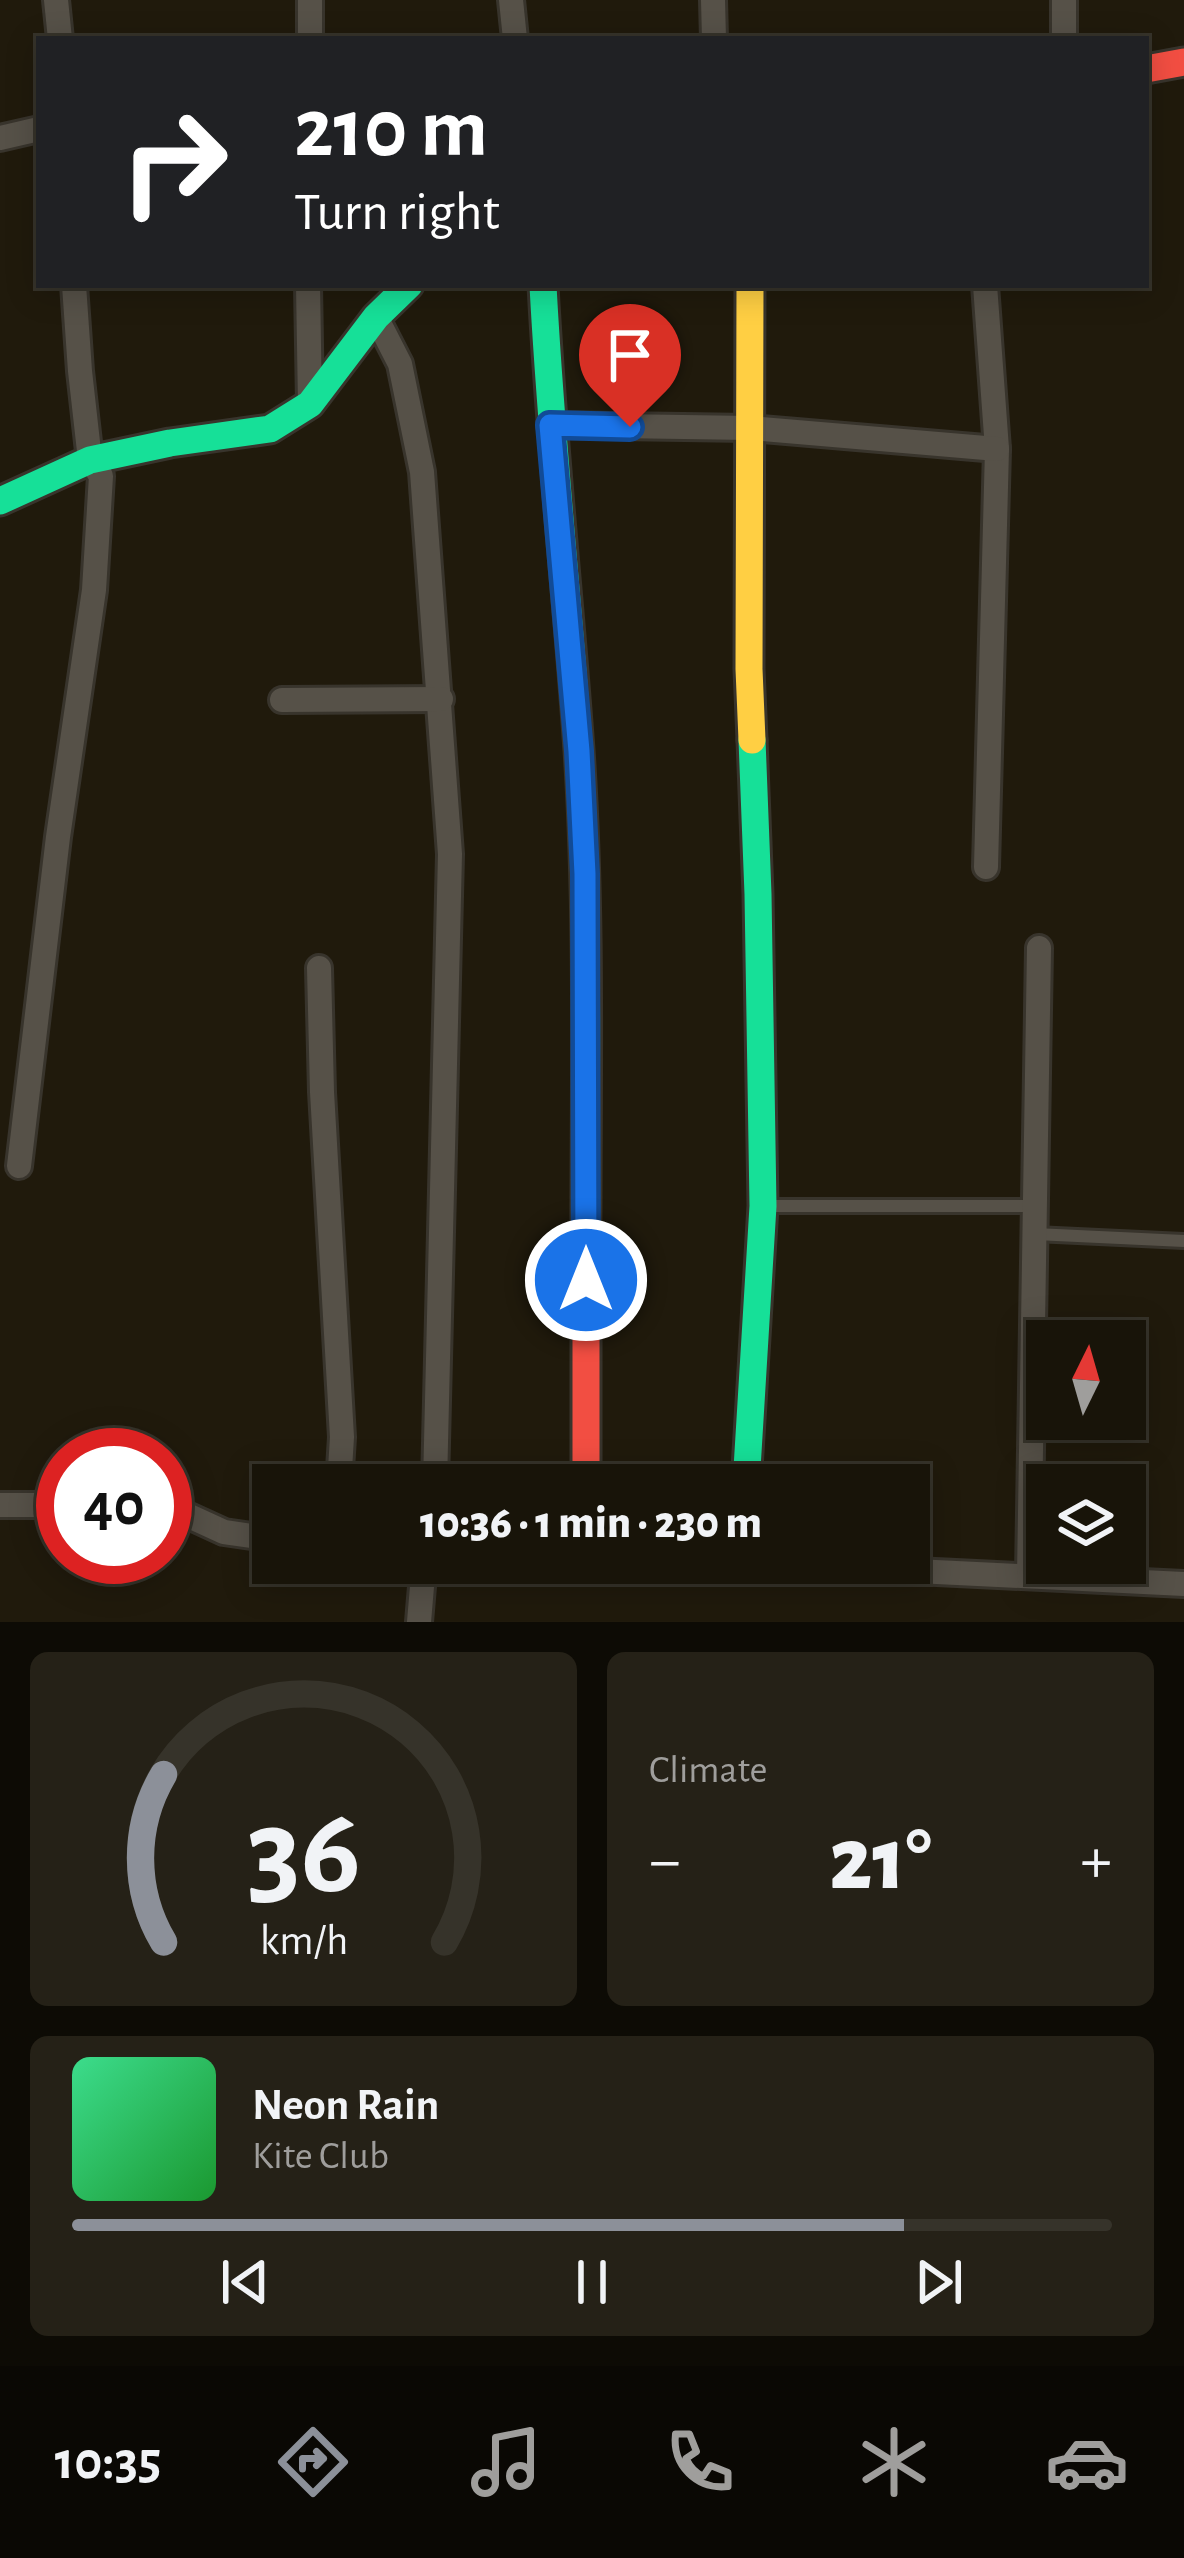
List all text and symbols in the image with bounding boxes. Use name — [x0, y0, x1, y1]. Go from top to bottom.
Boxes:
icon: right — [96, 84, 252, 240]
text: 210 m — [294, 88, 488, 172]
text: Turn right — [294, 186, 500, 240]
pin — [579, 304, 681, 427]
icon: arrive — [597, 322, 663, 388]
position arrow — [523, 1217, 649, 1343]
north arrow — [1026, 1320, 1146, 1440]
map controls — [1026, 1320, 1146, 1584]
speed limit sign: 40 — [36, 1428, 192, 1584]
button: layers — [1026, 1464, 1146, 1584]
text: 10:36 · 1 min · 230 m — [420, 1501, 762, 1546]
text: Climate — [649, 1751, 767, 1790]
text: 36 — [246, 1791, 361, 1916]
text: 21° — [829, 1816, 932, 1906]
text: − — [649, 1828, 681, 1894]
text: + — [1080, 1828, 1112, 1894]
text: km/h — [259, 1920, 348, 1963]
text: Neon Rain — [252, 2083, 439, 2128]
text: Kite Club — [252, 2137, 389, 2176]
icon: previous — [212, 2249, 278, 2315]
icon: pause — [559, 2249, 625, 2315]
icon: next — [906, 2249, 972, 2315]
icon: directions — [271, 2420, 355, 2504]
icon: music — [464, 2420, 548, 2504]
icon: phone — [658, 2420, 742, 2504]
icon: climate — [852, 2420, 936, 2504]
icon: car — [1045, 2420, 1129, 2504]
text: 10:35 — [55, 2435, 161, 2489]

